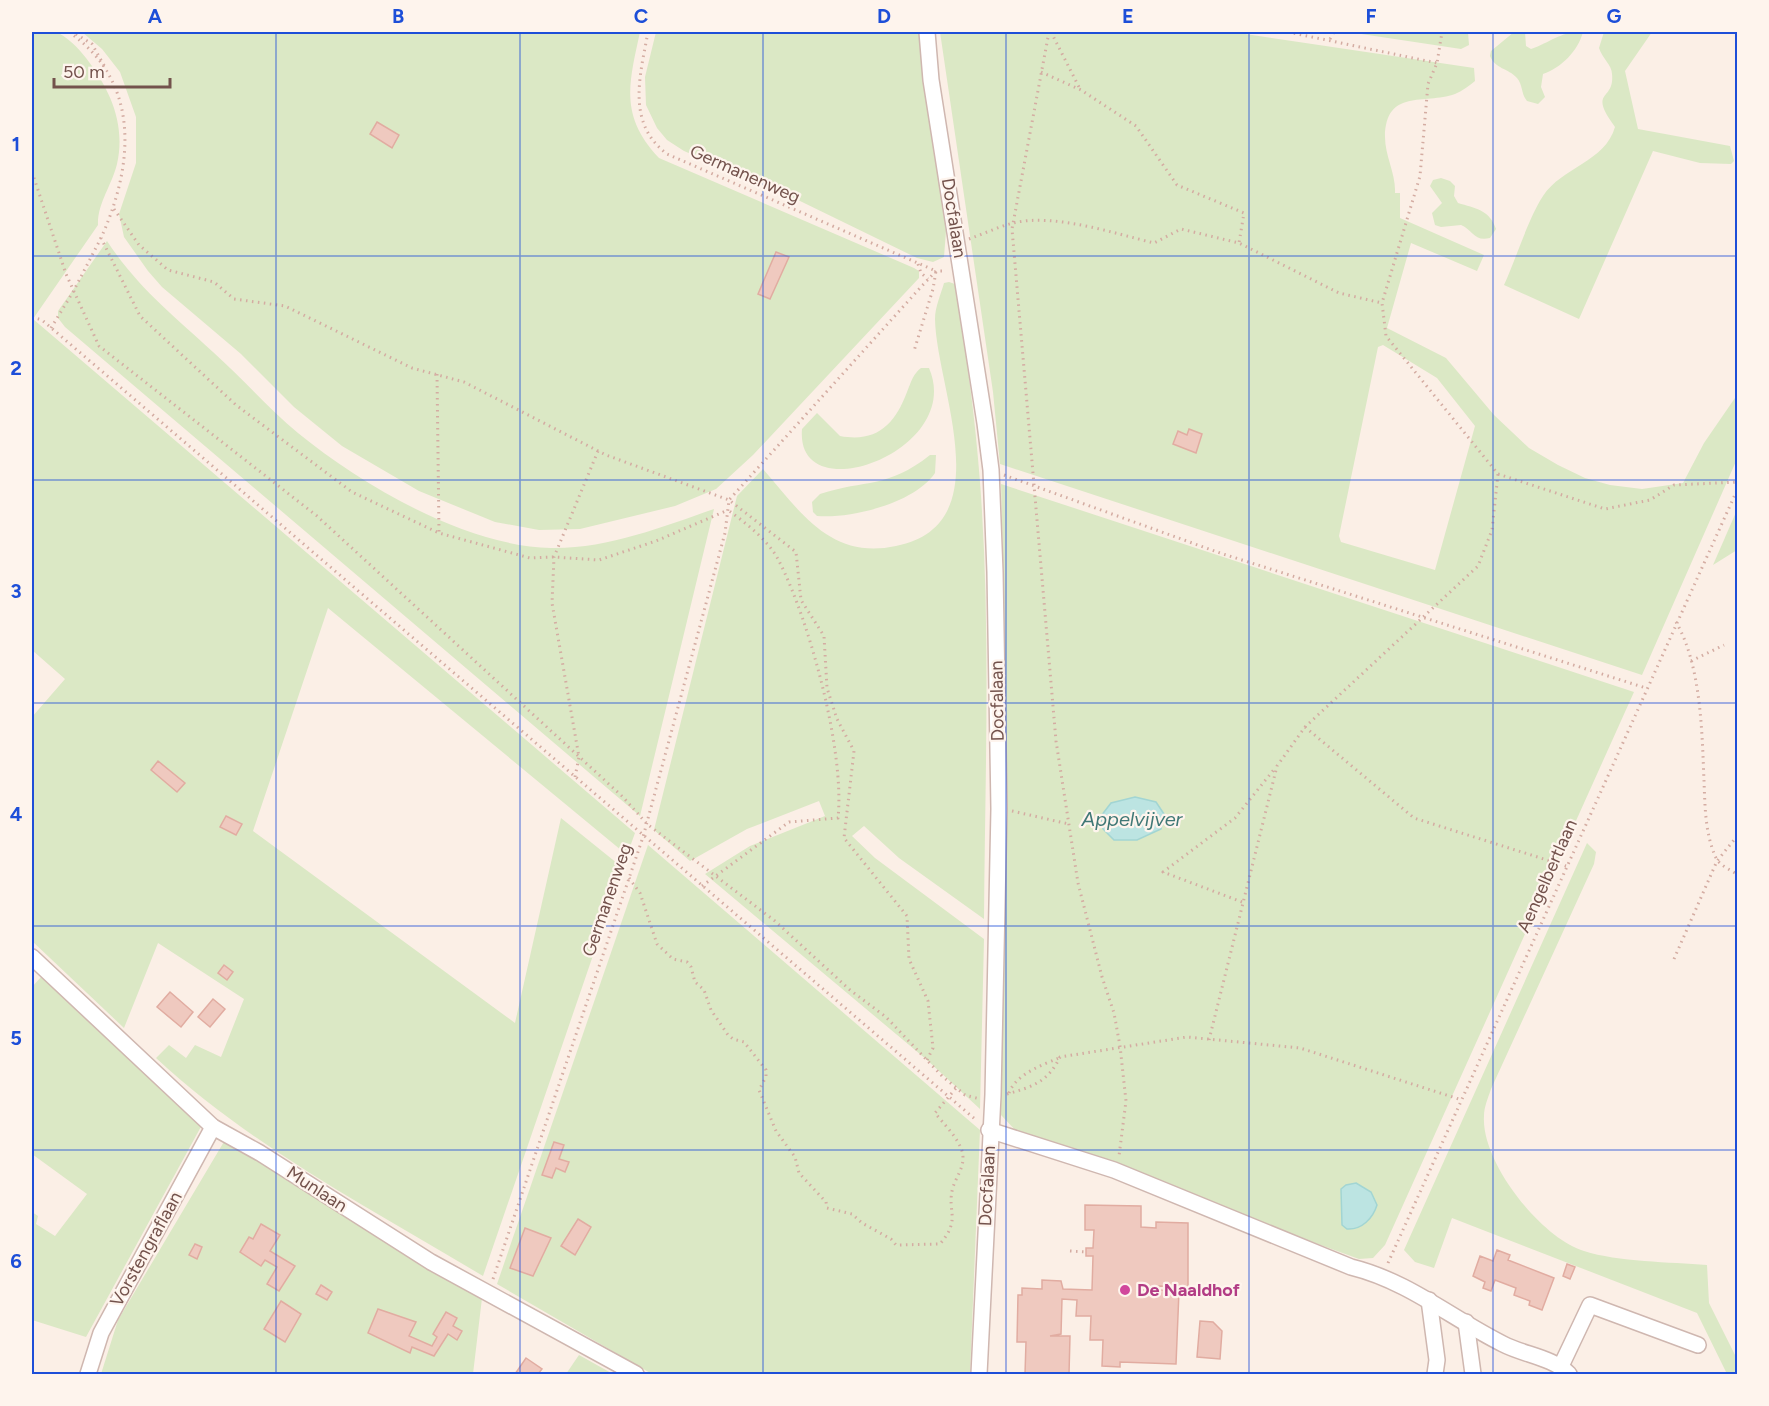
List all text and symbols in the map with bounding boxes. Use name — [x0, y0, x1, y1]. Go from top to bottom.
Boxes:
text: A — [148, 4, 163, 28]
text: B — [392, 4, 404, 28]
text: C — [634, 4, 648, 28]
text: D — [877, 4, 891, 28]
text: E — [1122, 4, 1134, 28]
text: F — [1365, 4, 1377, 28]
text: G — [1607, 4, 1622, 28]
scale bar — [54, 51, 170, 89]
text: 50 m — [63, 61, 105, 83]
text: 1 — [12, 132, 20, 156]
street label: Germanenweg — [687, 140, 803, 208]
street label: Docfalaan — [937, 176, 971, 260]
text: 2 — [10, 356, 22, 380]
text: 3 — [10, 579, 22, 603]
street label: Docfalaan — [985, 660, 1009, 742]
text: 4 — [10, 802, 23, 826]
water label: Appelvijver — [1081, 807, 1184, 831]
street label: Aengelbertlaan — [1512, 816, 1582, 936]
street label: Germanenweg — [577, 841, 637, 959]
text: 5 — [10, 1026, 22, 1050]
street label: Docfalaan — [974, 1145, 1000, 1227]
street label: Munlaan — [283, 1161, 351, 1217]
street label: Vorstengraflaan — [105, 1188, 187, 1310]
text: 6 — [10, 1249, 22, 1273]
place label: De Naaldhof — [1137, 1279, 1241, 1301]
marker: De Naaldhof — [1118, 1283, 1132, 1297]

